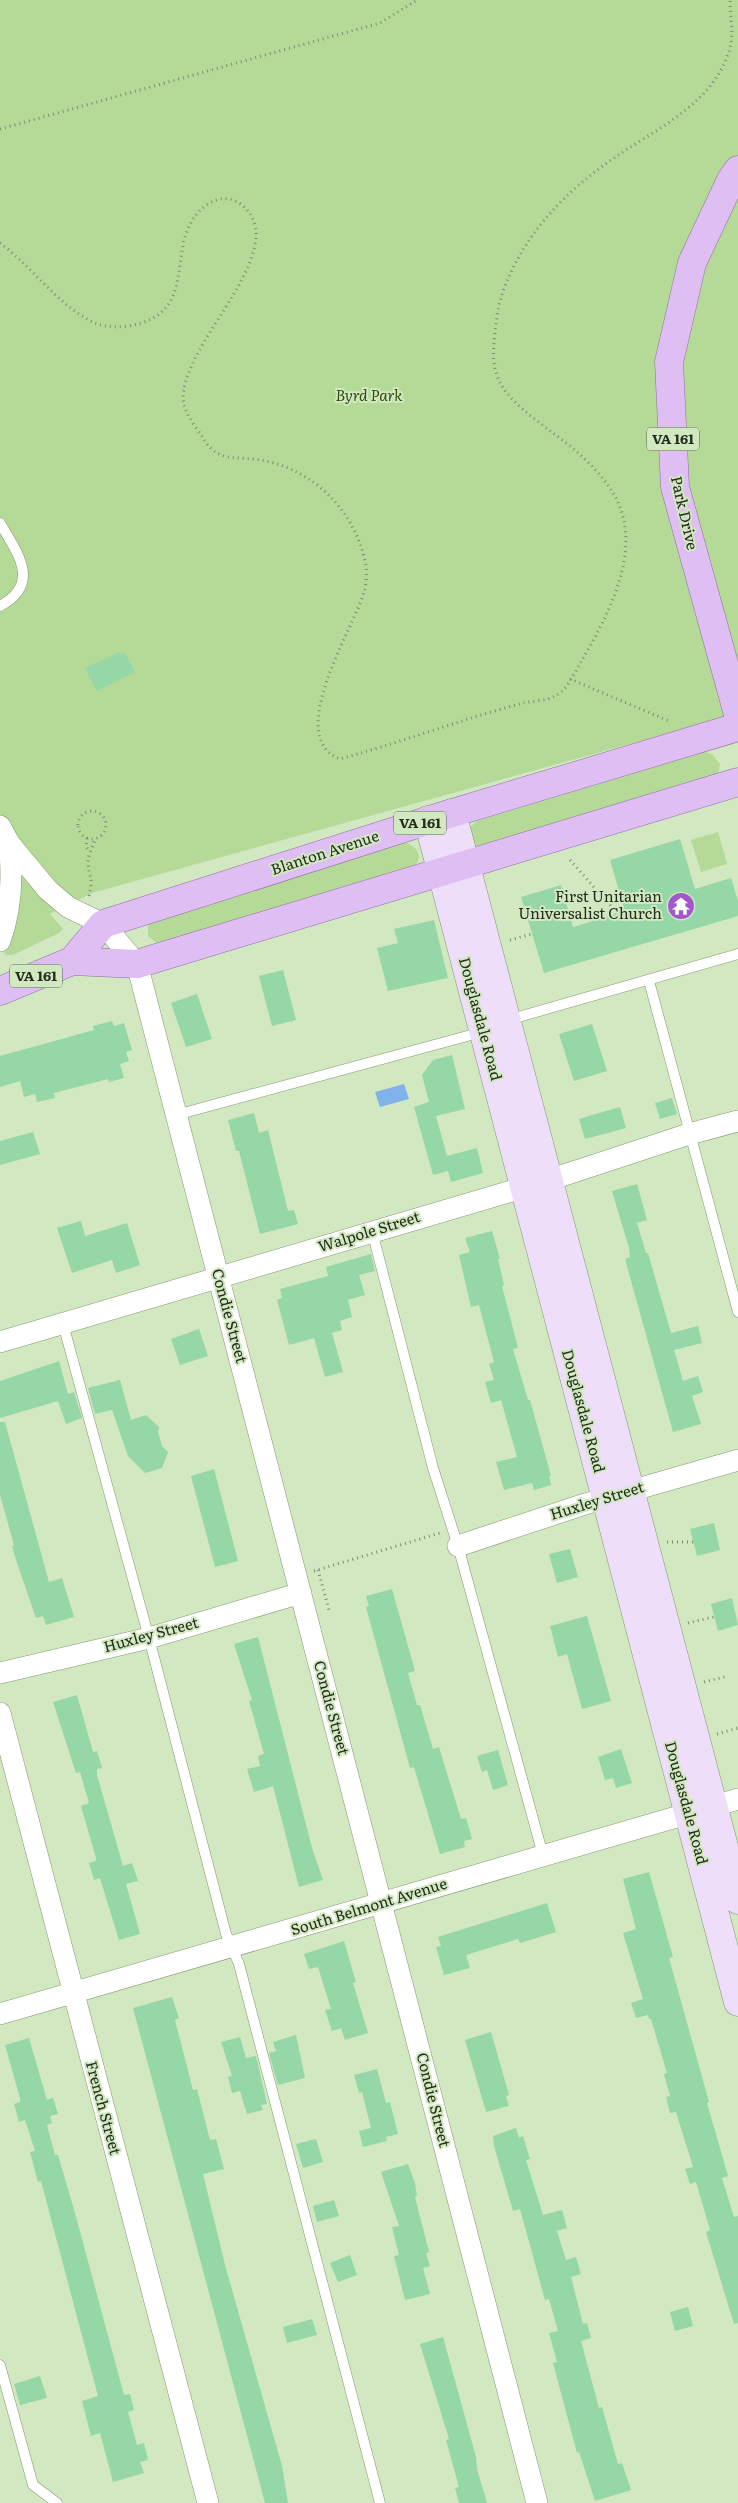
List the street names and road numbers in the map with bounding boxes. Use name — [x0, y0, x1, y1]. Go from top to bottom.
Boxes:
road number: VA 161 — [647, 428, 699, 450]
street label: Park Drive — [666, 473, 705, 552]
road number: VA 161 — [394, 811, 446, 834]
street label: Blanton Avenue — [267, 823, 382, 880]
street label: Douglasdale Road — [454, 954, 509, 1083]
road number: VA 161 — [10, 964, 62, 988]
street label: Walpole Street — [315, 1204, 422, 1257]
street label: Condie Street — [207, 1266, 254, 1365]
street label: Douglasdale Road — [557, 1346, 612, 1475]
street label: Huxley Street — [547, 1474, 646, 1525]
street label: Huxley Street — [101, 1610, 201, 1657]
street label: Condie Street — [309, 1658, 356, 1757]
street label: Douglasdale Road — [660, 1738, 715, 1867]
street label: South Belmont Avenue — [288, 1871, 450, 1940]
street label: Condie Street — [412, 2050, 457, 2149]
street label: French Street — [81, 2058, 128, 2157]

